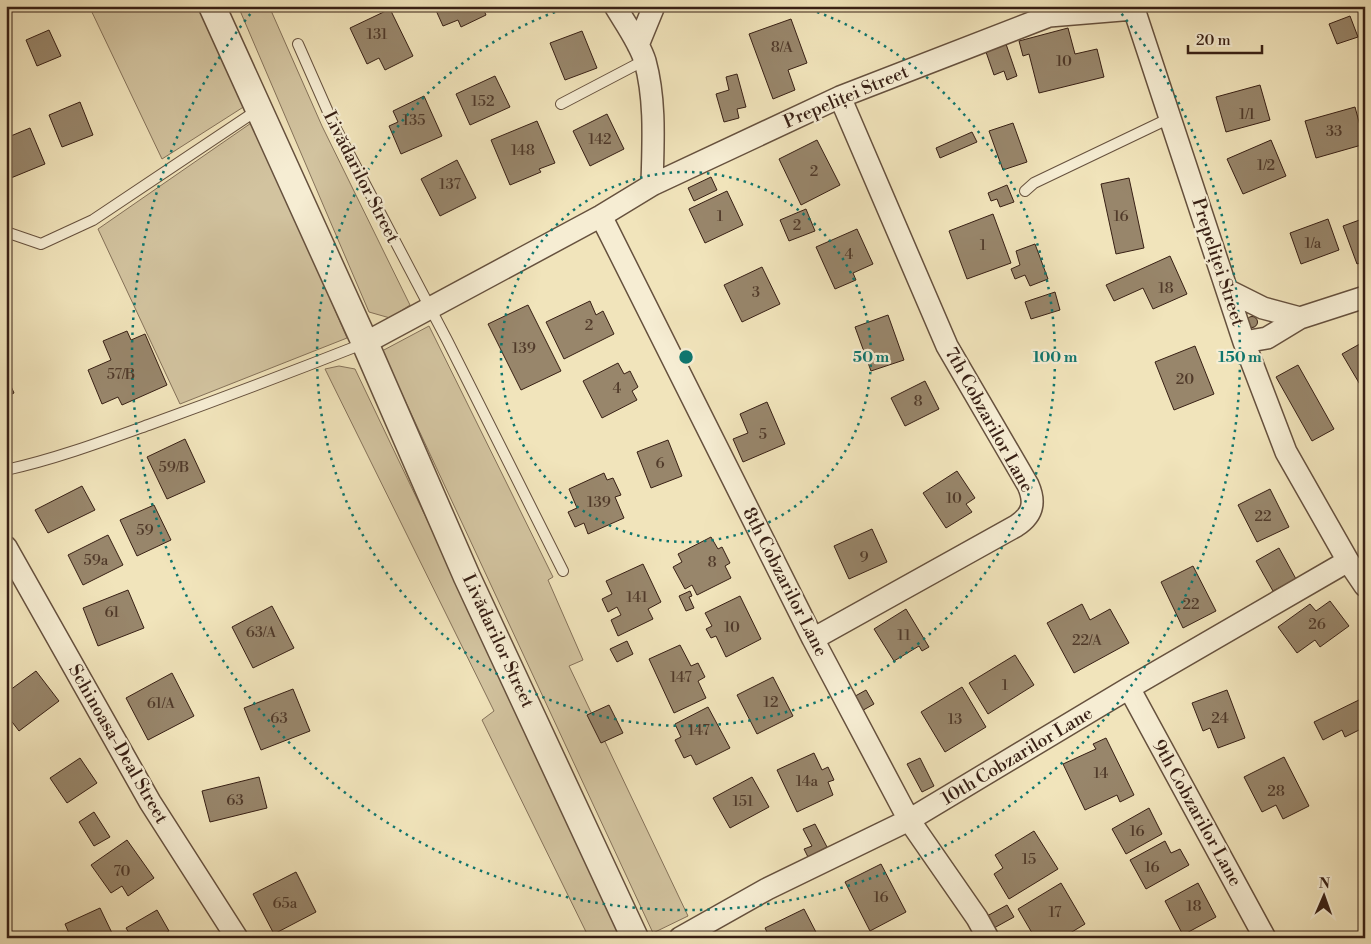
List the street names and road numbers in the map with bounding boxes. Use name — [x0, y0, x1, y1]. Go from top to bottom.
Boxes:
street label: Prepeliței Street — [780, 60, 912, 134]
street label: Livădarilor Street — [318, 107, 404, 247]
street label: Prepeliței Street — [1186, 195, 1250, 330]
street label: 7th Cobzarilor Lane — [940, 343, 1038, 497]
street label: 8th Cobzarilor Lane — [737, 504, 833, 660]
street label: Livădarilor Street — [457, 570, 539, 712]
street label: Schinoasa-Deal Street — [63, 660, 173, 828]
street label: 10th Cobzarilor Lane — [937, 702, 1097, 810]
street label: 9th Cobzarilor Lane — [1147, 736, 1247, 890]

